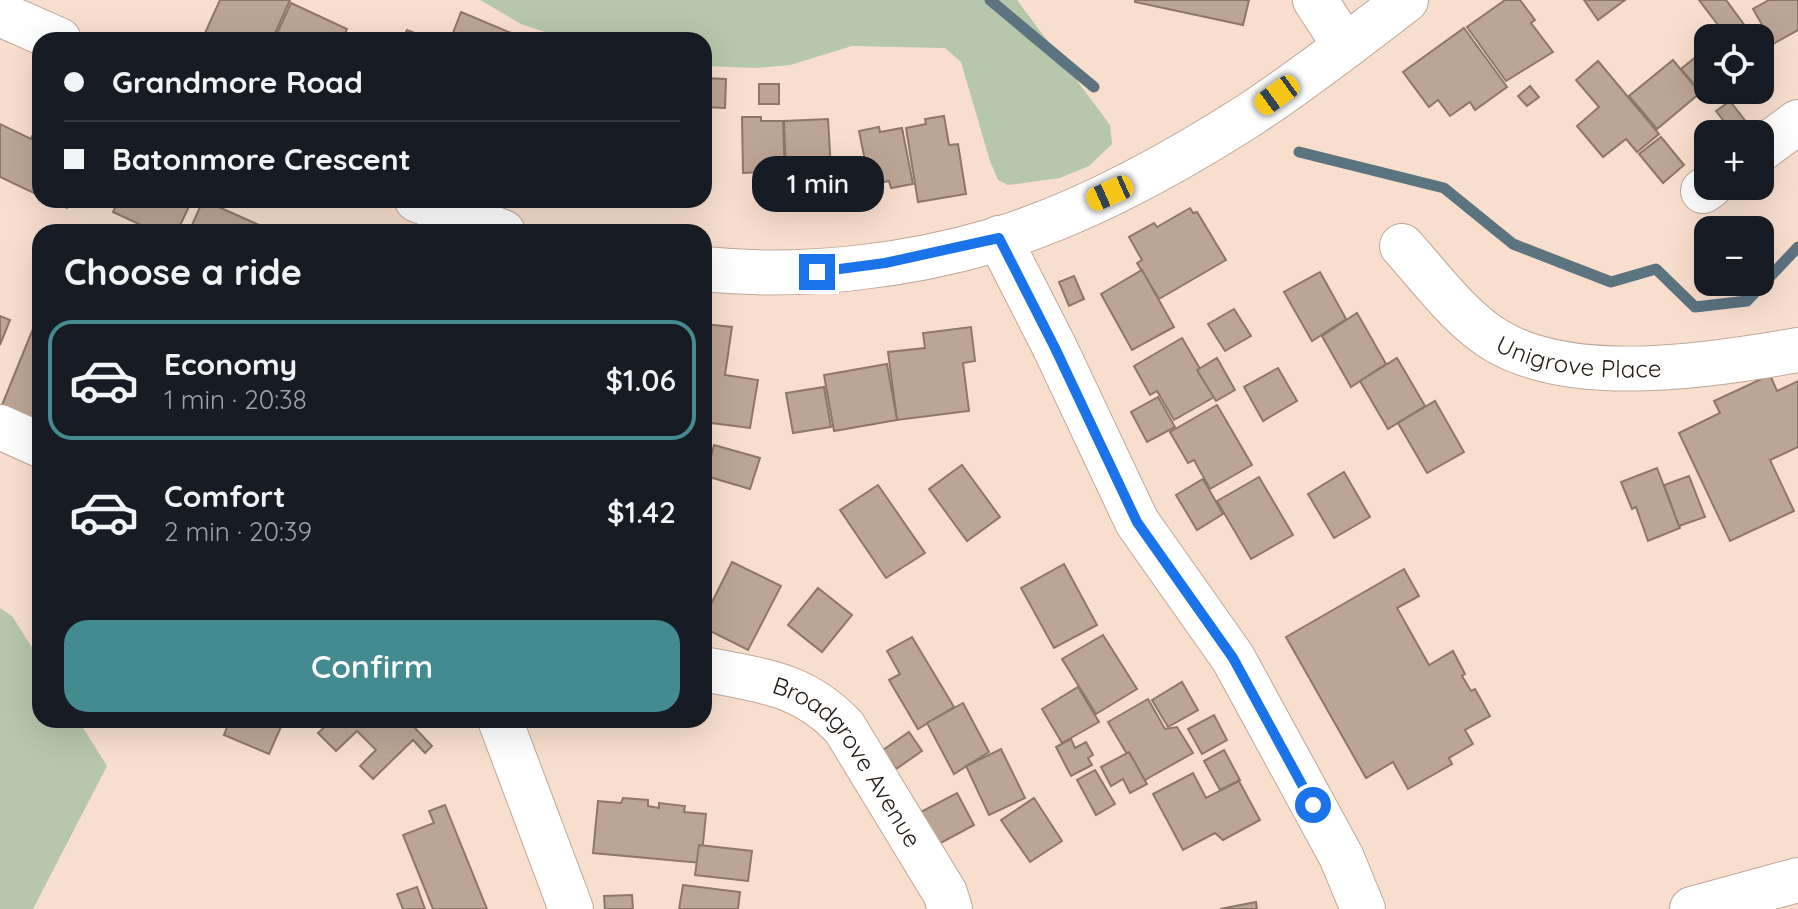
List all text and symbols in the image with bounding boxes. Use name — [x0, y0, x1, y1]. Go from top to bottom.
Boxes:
map controls — [1694, 24, 1774, 296]
button: locate — [1694, 24, 1774, 104]
text: Grandmore Road — [112, 63, 363, 101]
car — [1251, 71, 1303, 119]
button: + — [1694, 120, 1774, 200]
text: Batonmore Crescent — [112, 140, 411, 178]
callout: 1 min — [751, 156, 883, 212]
text: 1 min — [787, 167, 849, 200]
car — [1083, 172, 1137, 214]
button: − — [1694, 216, 1774, 296]
text: Choose a ride — [64, 249, 302, 294]
route end — [799, 254, 835, 290]
street label: Unigrove Place — [1491, 328, 1662, 384]
icon: car — [68, 344, 140, 416]
text: Economy — [164, 345, 297, 383]
text: $1.06 — [606, 361, 676, 399]
text: 1 min · 20:38 — [164, 383, 307, 416]
icon: car — [68, 476, 140, 548]
text: Comfort — [164, 477, 285, 515]
text: $1.42 — [607, 493, 676, 531]
text: 2 min · 20:39 — [164, 515, 312, 548]
button: Confirm — [64, 620, 680, 712]
street label: Broadgrove Avenue — [769, 670, 928, 852]
route start — [1295, 787, 1331, 823]

